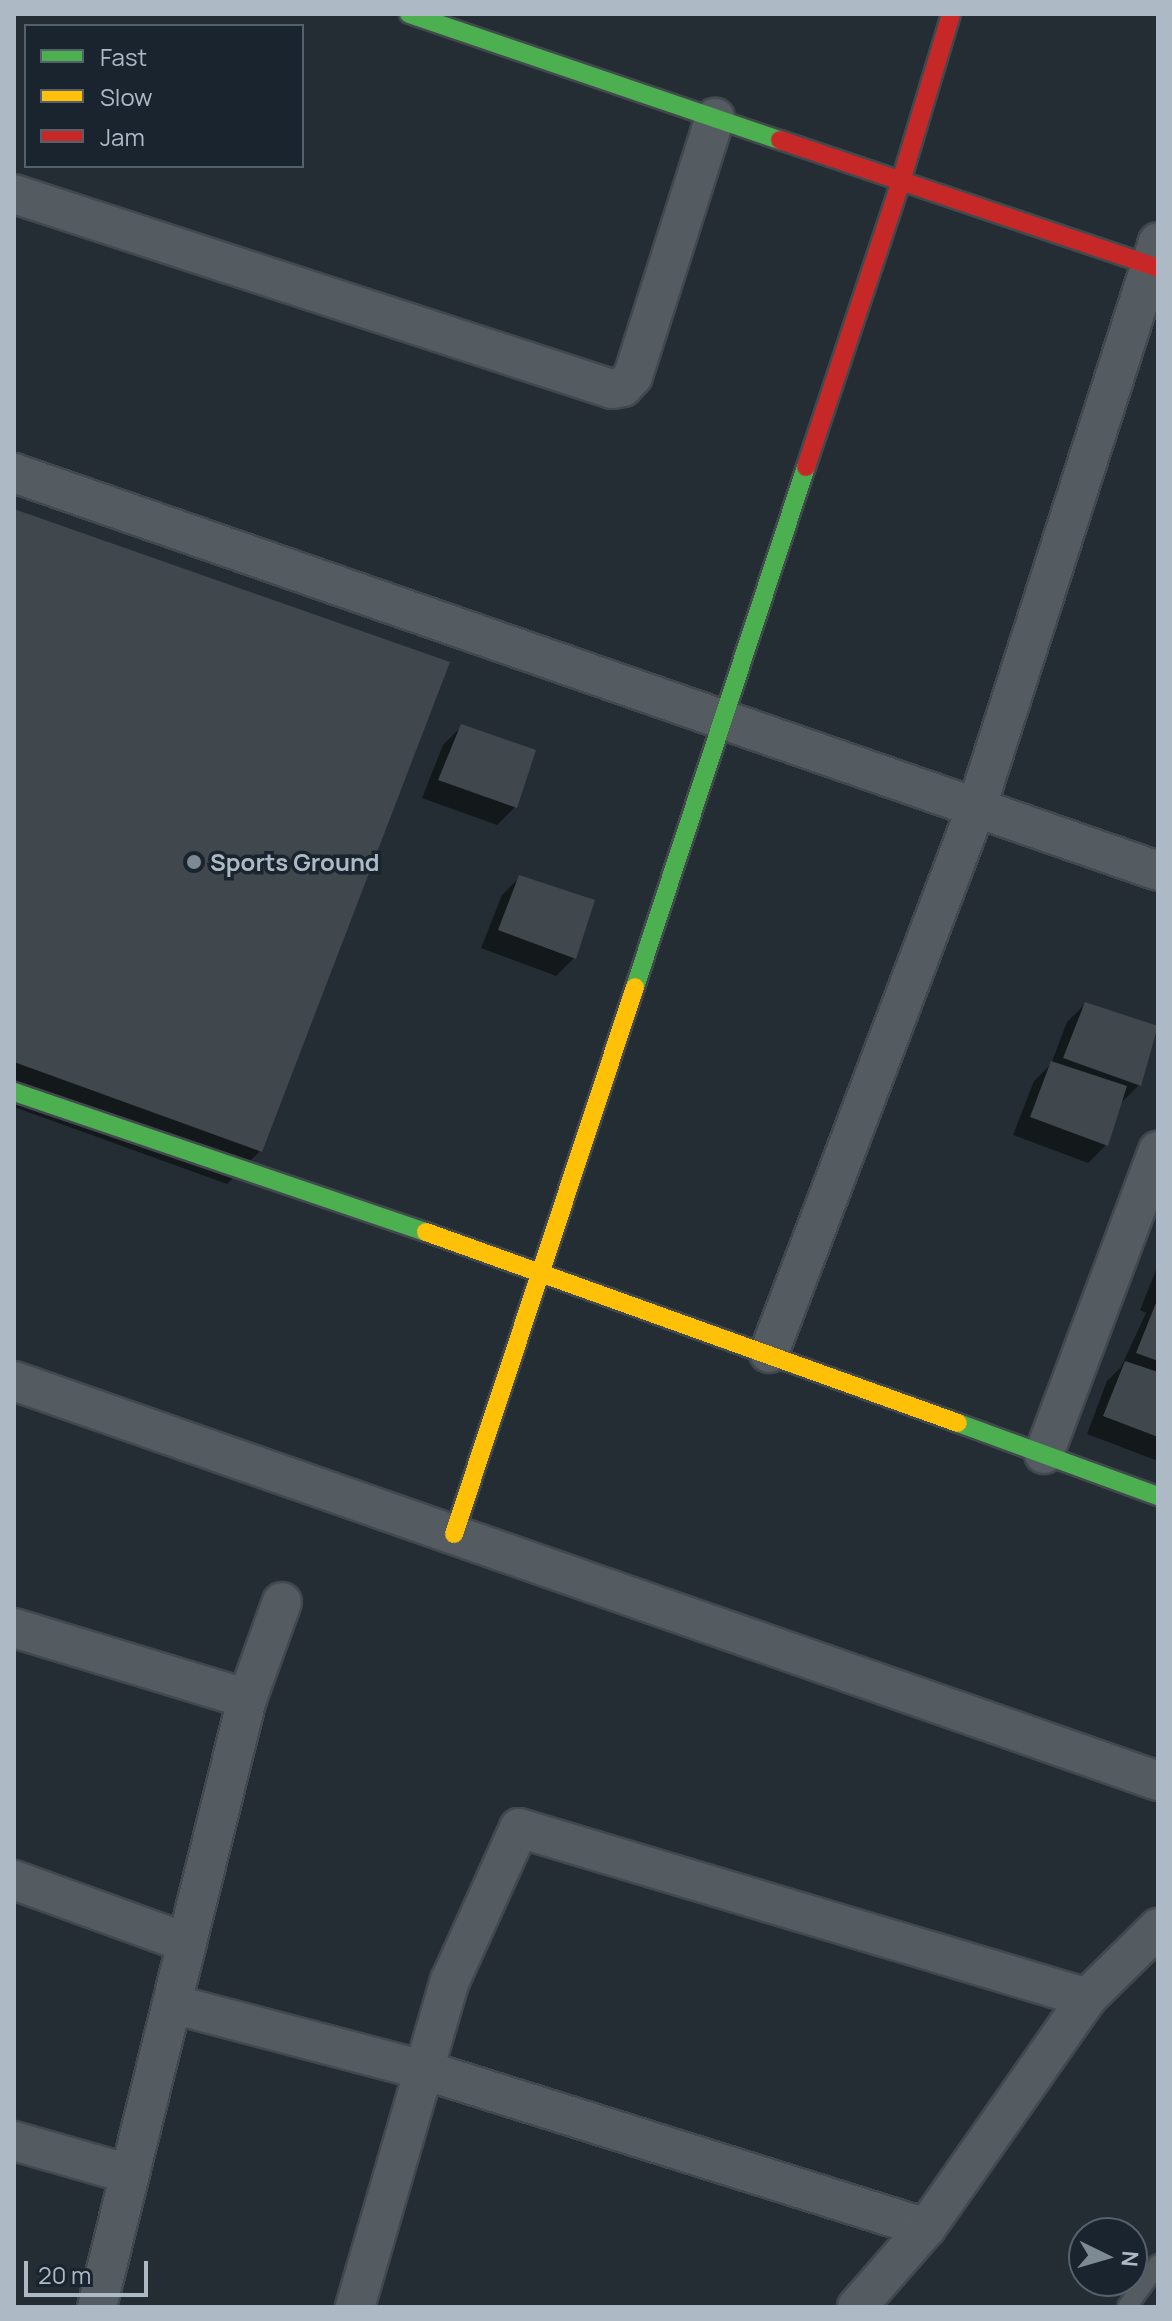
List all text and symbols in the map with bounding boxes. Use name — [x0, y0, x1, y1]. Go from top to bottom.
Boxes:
legend — [24, 24, 304, 168]
text: Fast — [100, 40, 147, 73]
text: Slow — [100, 80, 153, 113]
text: Jam — [100, 120, 145, 153]
place label: Sports Ground — [210, 848, 380, 876]
marker: Sports Ground — [185, 853, 203, 871]
north arrow — [1068, 2217, 1148, 2297]
scale bar — [28, 2245, 152, 2295]
text: N — [1114, 2250, 1146, 2268]
text: 20 m — [38, 2258, 91, 2291]

